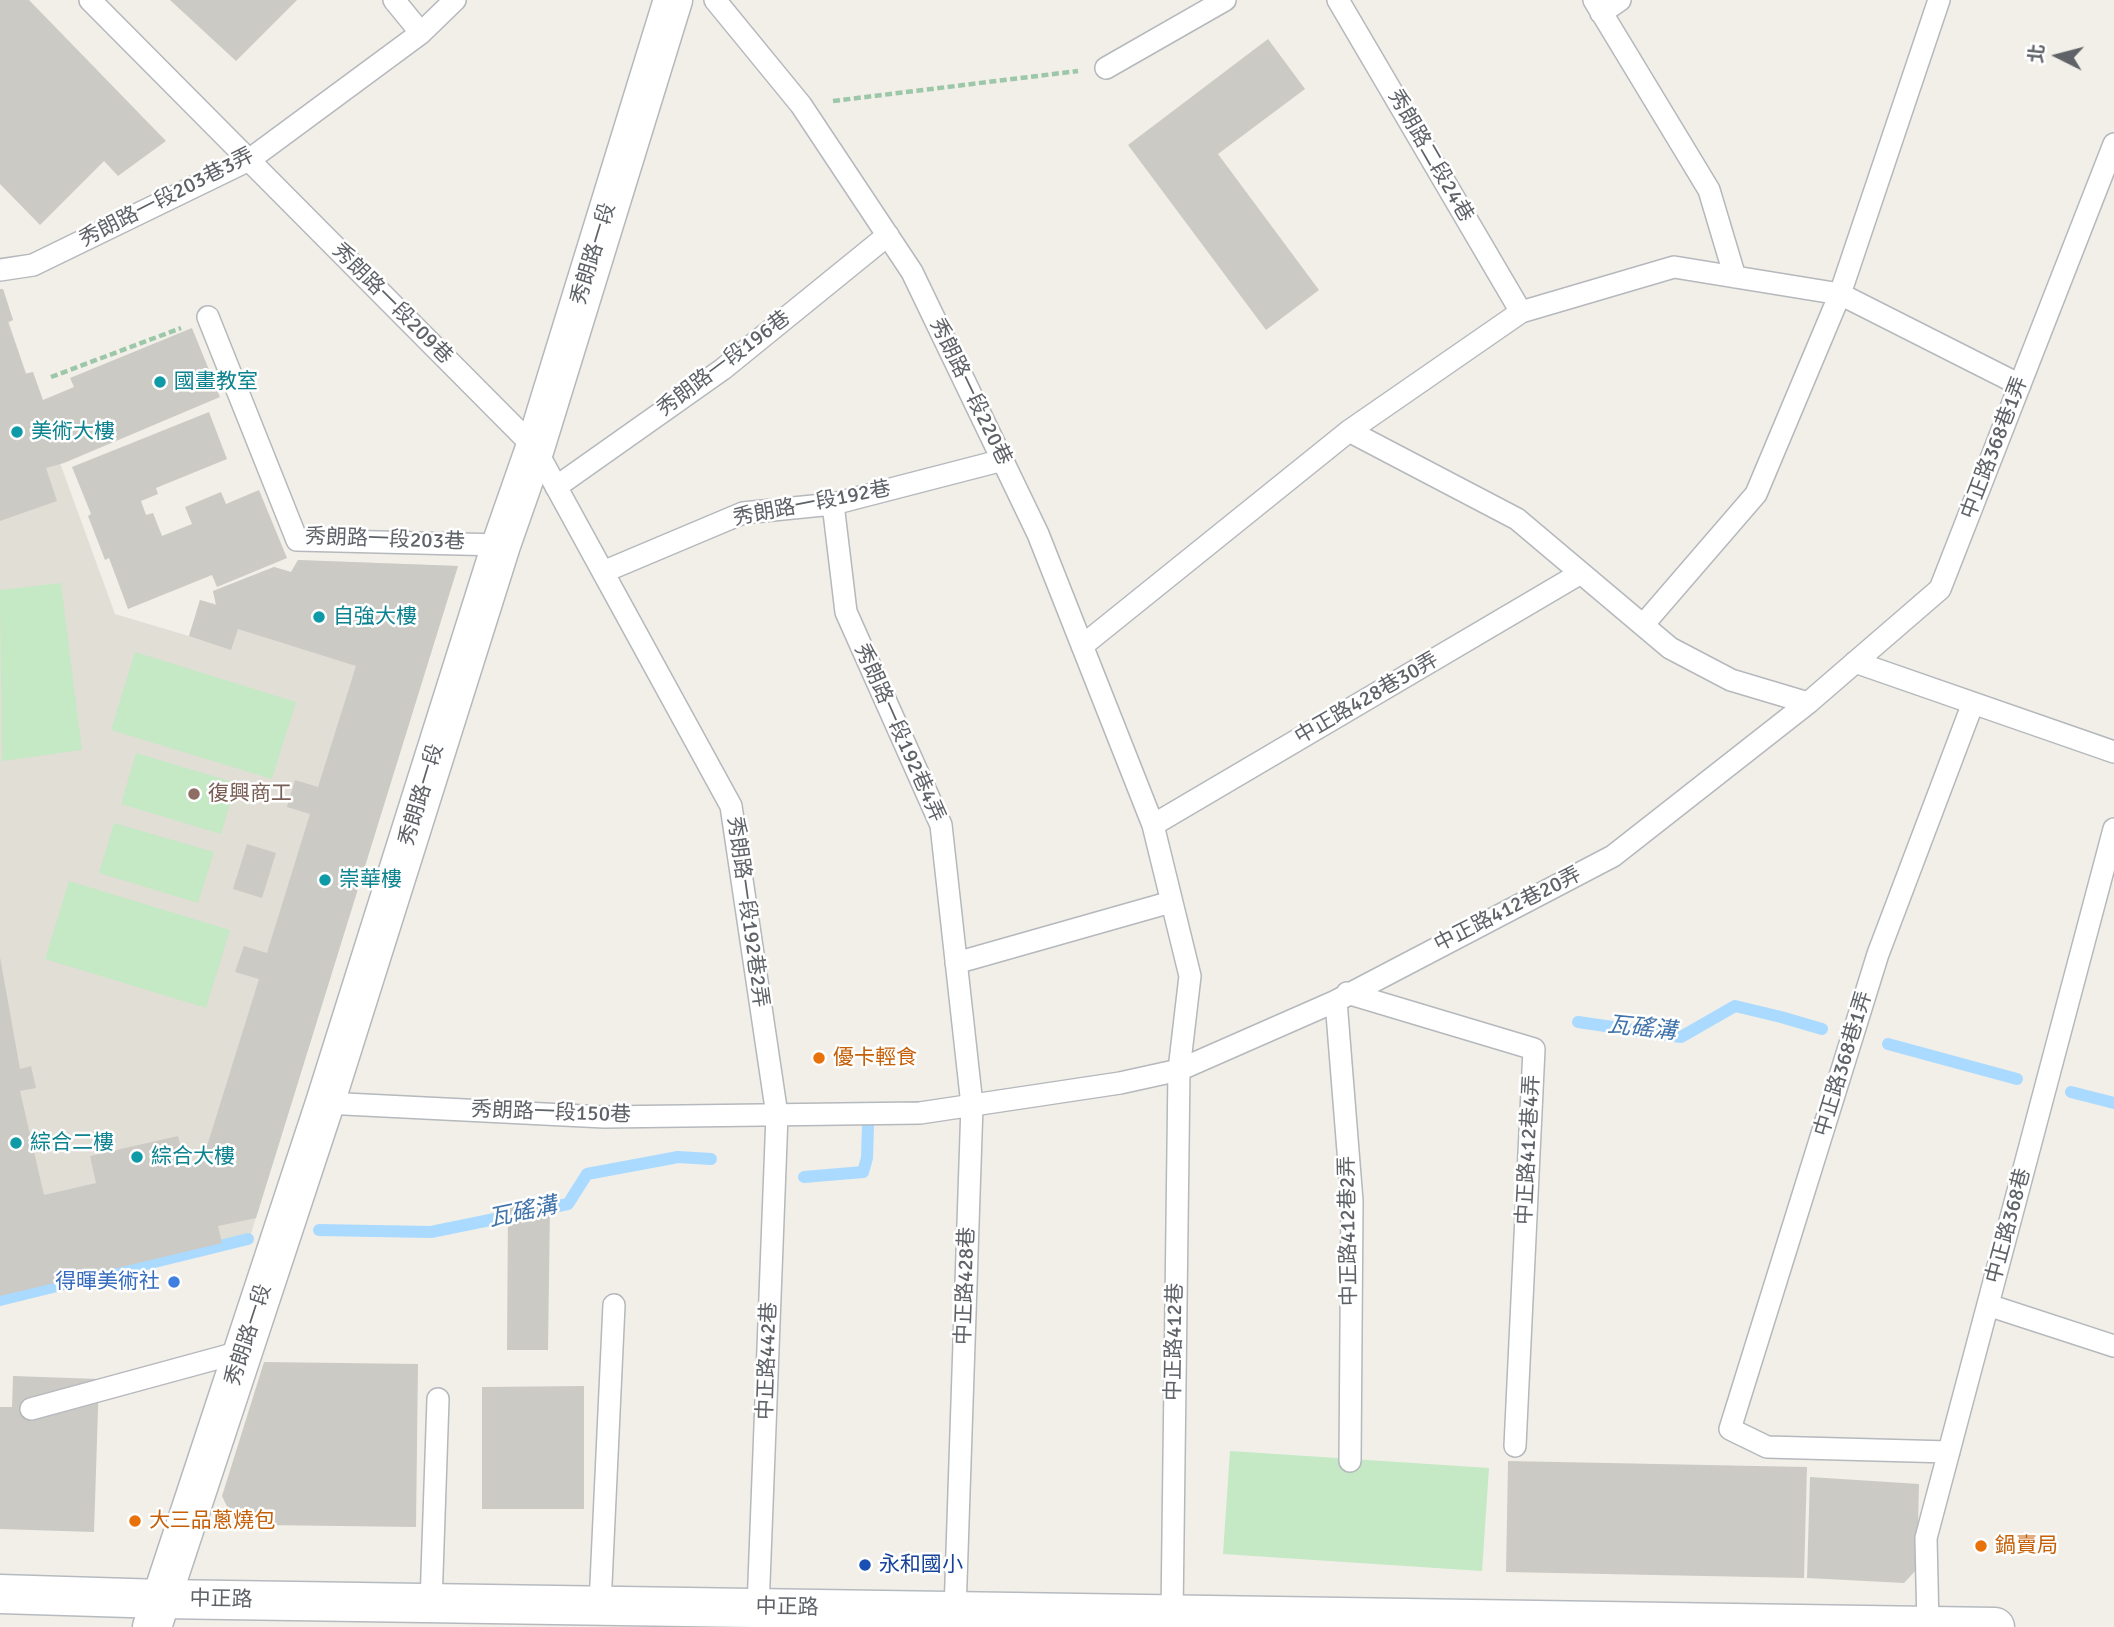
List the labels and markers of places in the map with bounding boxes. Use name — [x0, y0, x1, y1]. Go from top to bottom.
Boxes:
place label: 國畫教室 — [174, 369, 258, 395]
marker: 國畫教室 — [152, 374, 168, 390]
place label: 美術大樓 — [31, 419, 115, 445]
marker: 美術大樓 — [9, 424, 25, 440]
place label: 自強大樓 — [333, 604, 417, 630]
marker: 自強大樓 — [311, 609, 327, 625]
place label: 復興商工 — [208, 781, 292, 807]
marker: 復興商工 — [186, 786, 202, 802]
place label: 崇華樓 — [339, 867, 402, 893]
marker: 崇華樓 — [317, 872, 333, 888]
place label: 優卡輕食 — [833, 1045, 917, 1071]
marker: 優卡輕食 — [811, 1050, 827, 1066]
place label: 綜合二樓 — [30, 1130, 114, 1156]
marker: 綜合二樓 — [8, 1135, 24, 1151]
place label: 綜合大樓 — [151, 1144, 235, 1170]
marker: 綜合大樓 — [129, 1149, 145, 1165]
place label: 得暉美術社 — [55, 1269, 160, 1295]
marker: 得暉美術社 — [166, 1274, 182, 1290]
place label: 大三品蔥燒包 — [149, 1508, 275, 1534]
marker: 大三品蔥燒包 — [127, 1513, 143, 1529]
place label: 鍋賣局 — [1995, 1533, 2058, 1559]
marker: 鍋賣局 — [1973, 1538, 1989, 1554]
place label: 永和國小 — [879, 1552, 963, 1578]
marker: 永和國小 — [857, 1557, 873, 1573]

